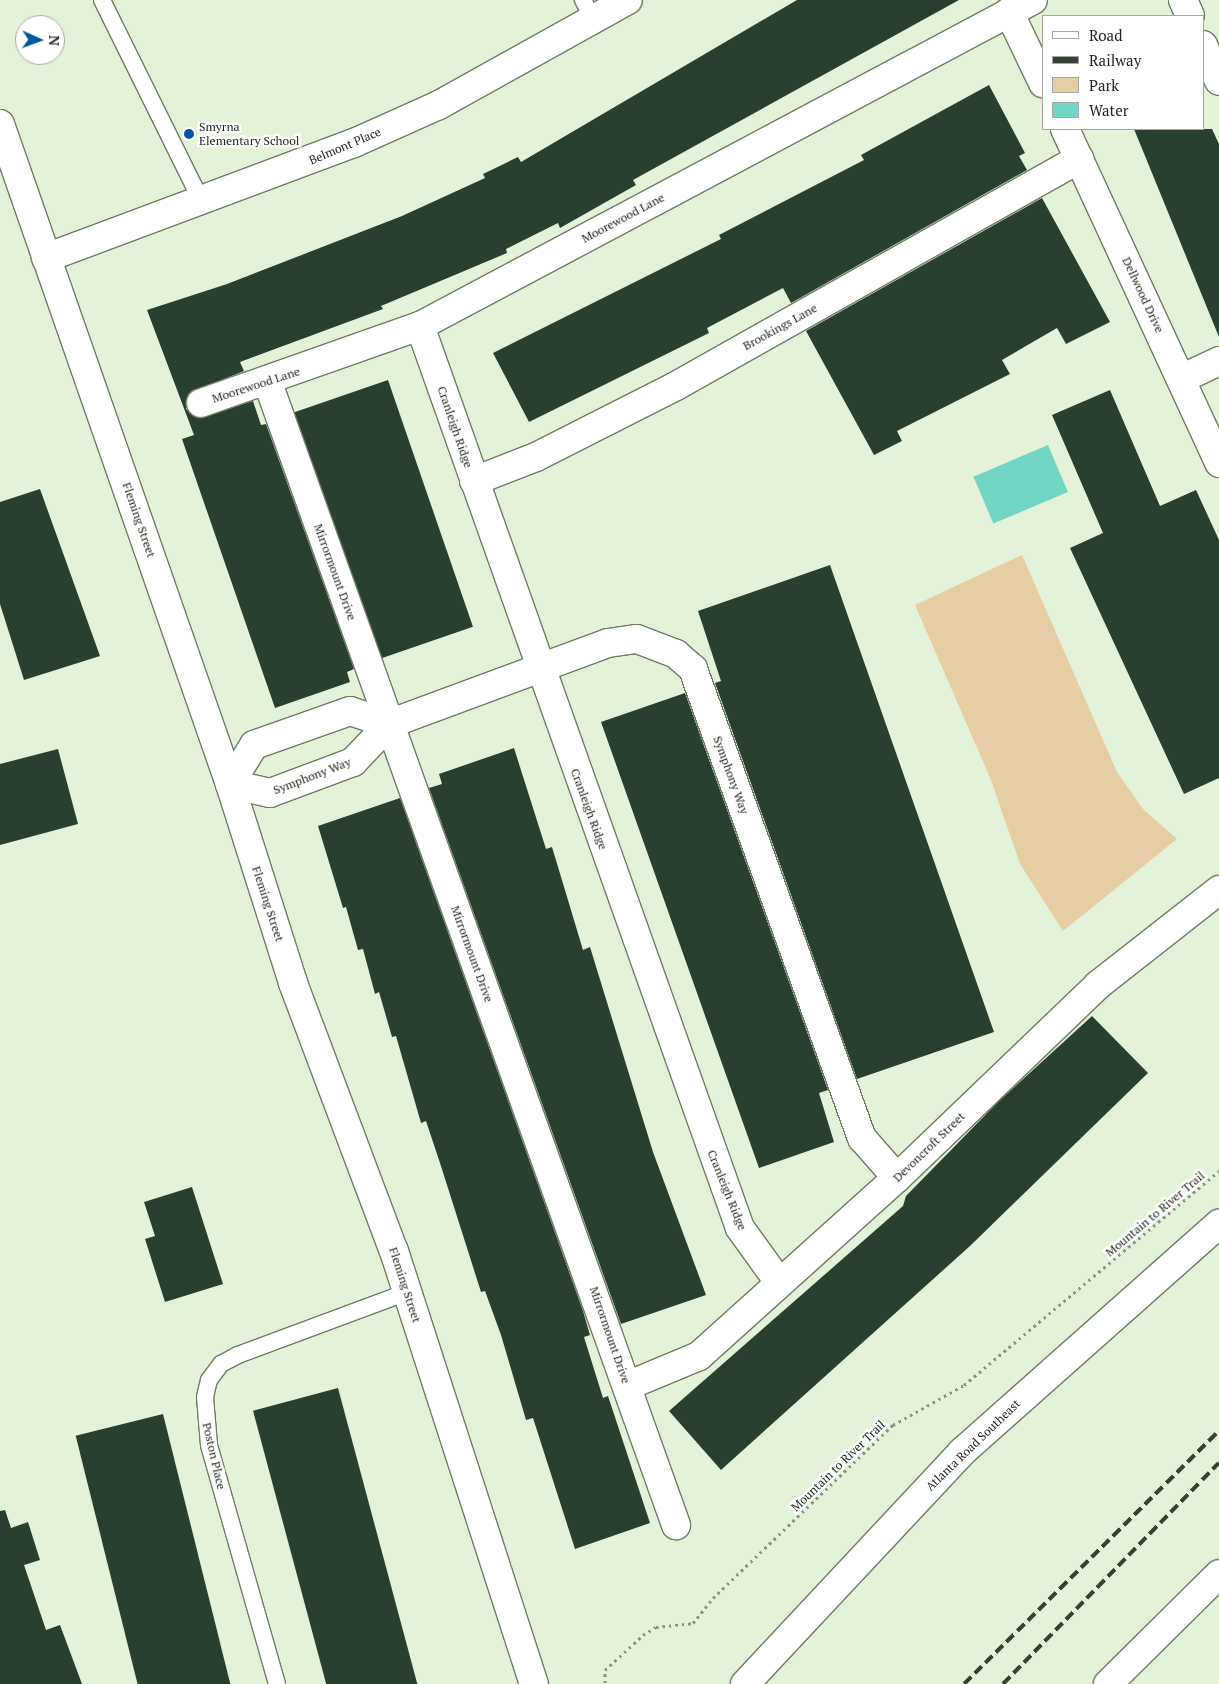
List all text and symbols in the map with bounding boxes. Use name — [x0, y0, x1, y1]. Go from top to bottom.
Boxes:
north arrow — [15, 15, 65, 65]
legend — [1042, 15, 1204, 130]
text: Road — [1089, 25, 1122, 45]
text: N — [45, 35, 64, 46]
text: Railway — [1089, 50, 1141, 70]
text: Park — [1089, 75, 1119, 95]
text: Water — [1089, 100, 1128, 120]
place label: Smyrna Elementary School — [199, 120, 299, 148]
street label: Belmont Place — [307, 124, 383, 168]
marker: Smyrna Elementary School — [183, 128, 195, 140]
street label: Moorewood Lane — [579, 190, 667, 246]
street label: Dellwood Drive — [1119, 255, 1167, 335]
street label: Brookings Lane — [740, 301, 820, 353]
street label: Moorewood Lane — [210, 364, 302, 406]
street label: Cranleigh Ridge — [434, 384, 476, 470]
street label: Fleming Street — [119, 481, 159, 559]
street label: Mirrormount Drive — [311, 522, 359, 622]
street label: Symphony Way — [710, 734, 752, 816]
street label: Symphony Way — [271, 755, 353, 797]
street label: Cranleigh Ridge — [568, 766, 610, 852]
street label: Fleming Street — [249, 864, 287, 944]
street label: Mirrormount Drive — [448, 904, 496, 1004]
street label: Devoncroft Street — [890, 1109, 968, 1185]
street label: Cranleigh Ridge — [704, 1148, 750, 1232]
street label: Mountain to River Trail — [1103, 1168, 1207, 1260]
street label: Fleming Street — [386, 1245, 424, 1325]
street label: Mirrormount Drive — [587, 1285, 633, 1385]
street label: Atlanta Road Southeast — [923, 1396, 1023, 1494]
street label: Mountain to River Trail — [788, 1417, 888, 1515]
street label: Poston Place — [199, 1421, 229, 1491]

